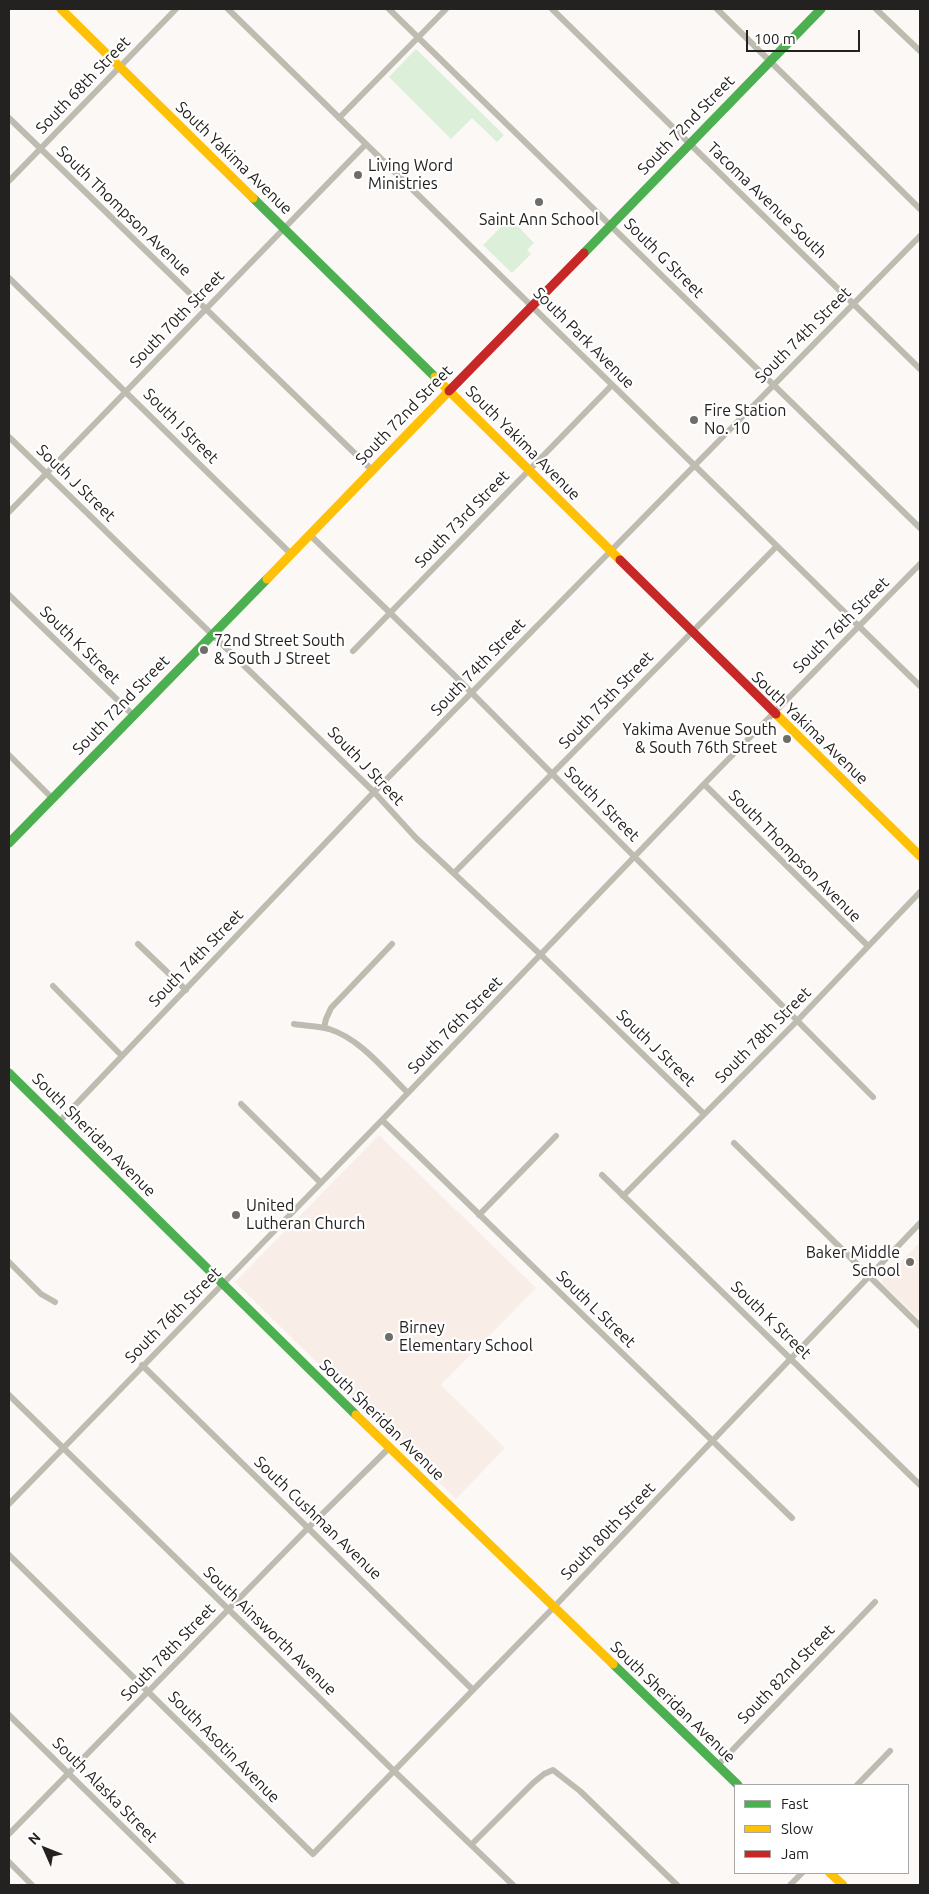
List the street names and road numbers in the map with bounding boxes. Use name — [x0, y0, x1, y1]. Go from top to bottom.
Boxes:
street label: South 68th Street — [32, 32, 134, 138]
street label: South 72nd Street — [634, 71, 738, 179]
street label: South Yakima Avenue — [172, 97, 296, 219]
street label: Tacoma Avenue South — [703, 138, 831, 262]
street label: South Thompson Avenue — [53, 142, 195, 280]
street label: South G Street — [620, 214, 708, 302]
street label: South 70th Street — [126, 266, 228, 372]
street label: South Park Avenue — [529, 283, 639, 393]
street label: South 74th Street — [751, 283, 855, 387]
street label: South 72nd Street — [352, 361, 456, 469]
street label: South Yakima Avenue — [462, 382, 584, 504]
street label: South I Street — [139, 384, 223, 468]
street label: South J Street — [33, 441, 119, 525]
street label: South 73rd Street — [411, 466, 513, 572]
street label: South 76th Street — [789, 573, 893, 677]
street label: South K Street — [36, 602, 124, 688]
street label: South 74th Street — [427, 614, 529, 720]
street label: South 75th Street — [555, 647, 657, 753]
street label: South 72nd Street — [69, 651, 173, 759]
street label: South Yakima Avenue — [748, 667, 872, 789]
street label: South J Street — [324, 723, 408, 809]
street label: South I Street — [560, 762, 644, 846]
street label: South Thompson Avenue — [725, 786, 865, 926]
street label: South 74th Street — [145, 905, 247, 1011]
street label: South 76th Street — [404, 972, 506, 1078]
street label: South 78th Street — [711, 983, 815, 1087]
street label: South J Street — [613, 1006, 699, 1090]
street label: South Sheridan Avenue — [28, 1069, 160, 1201]
street label: South 76th Street — [121, 1263, 225, 1367]
street label: South L Street — [552, 1267, 640, 1351]
street label: South K Street — [727, 1277, 815, 1363]
street label: South Sheridan Avenue — [315, 1355, 449, 1485]
street label: South Cushman Avenue — [250, 1452, 386, 1584]
street label: South 80th Street — [557, 1478, 659, 1584]
street label: South Ainsworth Avenue — [200, 1563, 340, 1699]
street label: South 78th Street — [117, 1599, 219, 1705]
street label: South 82nd Street — [734, 1620, 838, 1728]
street label: South Sheridan Avenue — [606, 1637, 740, 1767]
street label: South Asotin Avenue — [164, 1687, 284, 1807]
street label: South Alaska Street — [49, 1734, 161, 1846]

